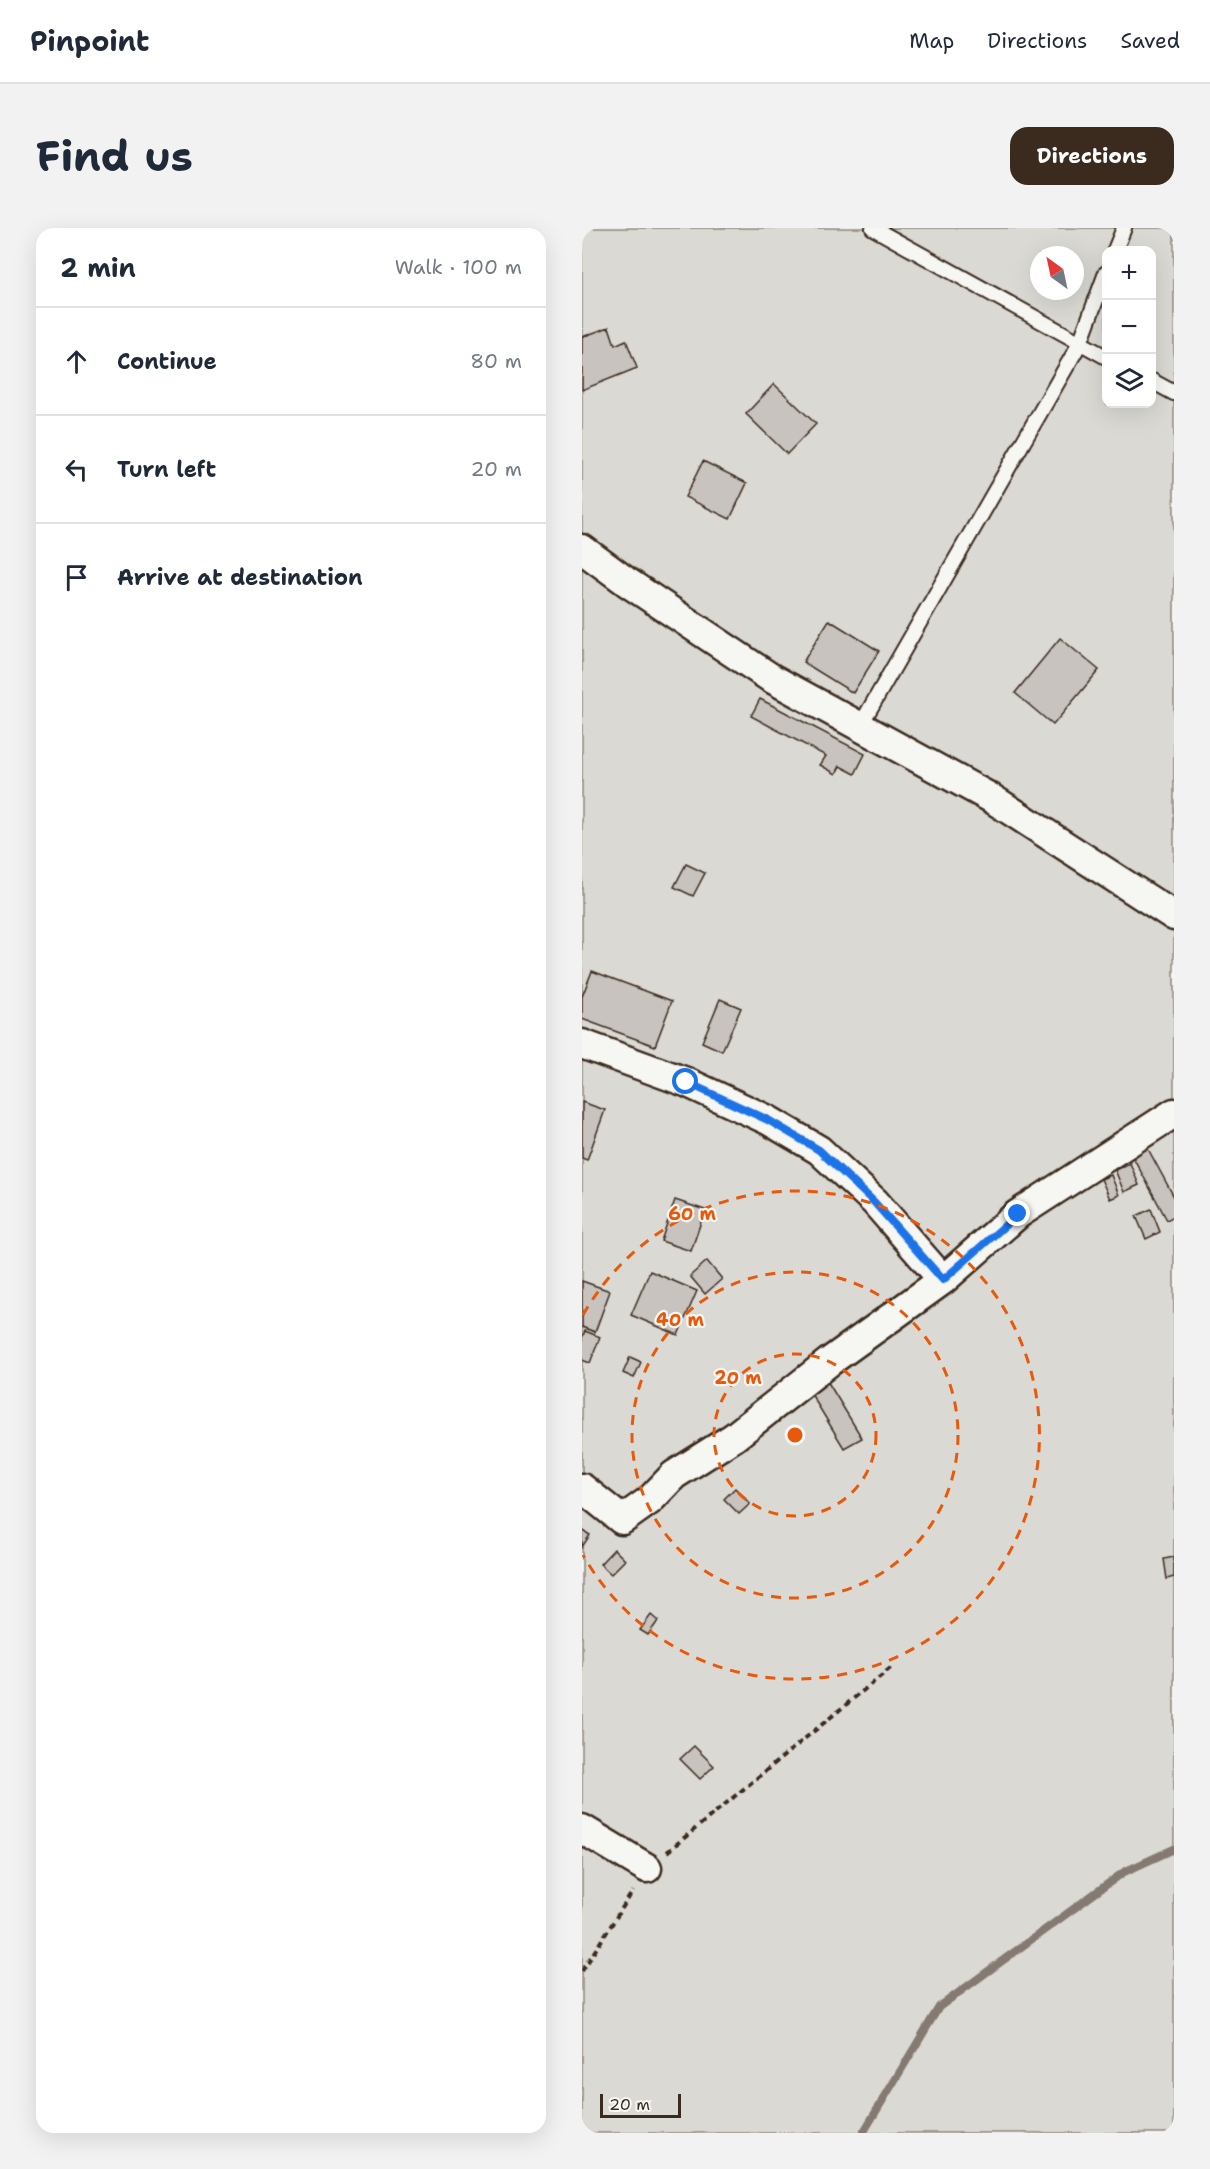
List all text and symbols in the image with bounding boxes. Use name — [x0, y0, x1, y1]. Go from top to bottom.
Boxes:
text: Pinpoint — [30, 22, 149, 60]
text: Map — [909, 27, 954, 55]
text: Directions — [987, 27, 1087, 55]
text: Saved — [1120, 27, 1180, 55]
button: Directions — [1010, 127, 1174, 185]
text: Find us — [36, 128, 193, 184]
north arrow — [1030, 246, 1084, 300]
map controls — [1102, 246, 1156, 408]
button: + — [1102, 246, 1156, 300]
text: 2 min — [60, 250, 136, 285]
text: Walk · 100 m — [395, 254, 522, 280]
button: − — [1102, 300, 1156, 354]
icon: ahead — [60, 345, 93, 378]
text: Continue — [117, 347, 217, 376]
text: 80 m — [470, 348, 522, 374]
button: layers — [1102, 354, 1156, 408]
icon: left — [60, 453, 93, 486]
text: Turn left — [117, 455, 216, 484]
text: 20 m — [471, 456, 522, 482]
icon: arrive — [60, 561, 93, 594]
text: Arrive at destination — [117, 563, 363, 592]
route start — [672, 1068, 698, 1094]
route end — [1004, 1200, 1030, 1226]
text: 60 m — [668, 1202, 716, 1226]
text: 40 m — [656, 1308, 704, 1332]
text: 20 m — [714, 1366, 762, 1390]
centre of rings — [785, 1425, 805, 1445]
scale bar — [600, 2091, 681, 2118]
text: 20 m — [609, 2094, 650, 2115]

